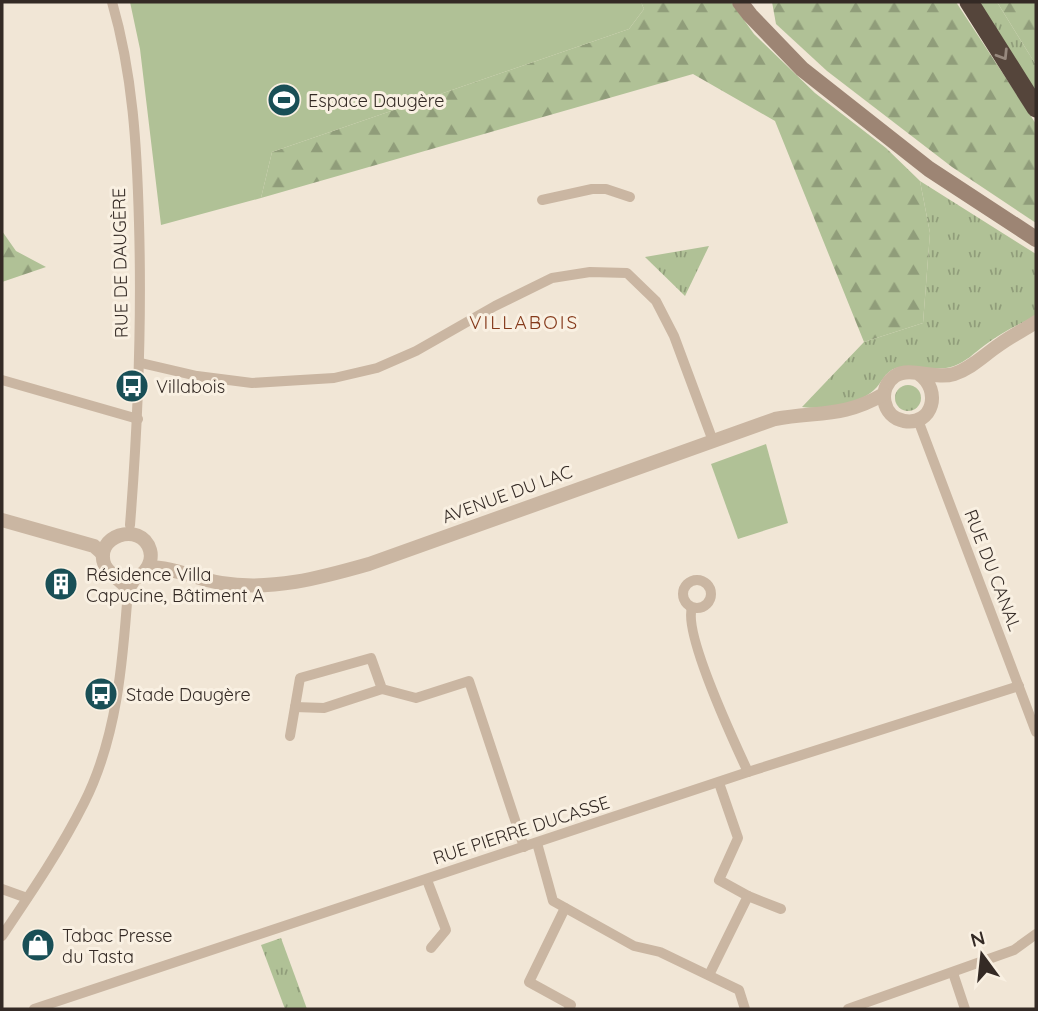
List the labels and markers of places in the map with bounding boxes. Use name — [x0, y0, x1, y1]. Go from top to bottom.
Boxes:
sports icon: Espace Daugère — [265, 81, 303, 119]
place label: Espace Daugère — [308, 89, 444, 112]
bus stop icon: Villabois — [113, 367, 151, 405]
place label: Villabois — [156, 375, 225, 398]
place label: Résidence Villa Capucine, Bâtiment A — [86, 563, 265, 607]
building icon: Résidence Villa Capucine, Bâtiment A — [42, 565, 80, 603]
bus stop icon: Stade Daugère — [82, 675, 120, 713]
place label: Stade Daugère — [126, 683, 251, 706]
place label: Tabac Presse du Tasta — [62, 924, 173, 968]
shop icon: Tabac Presse du Tasta — [19, 926, 57, 964]

